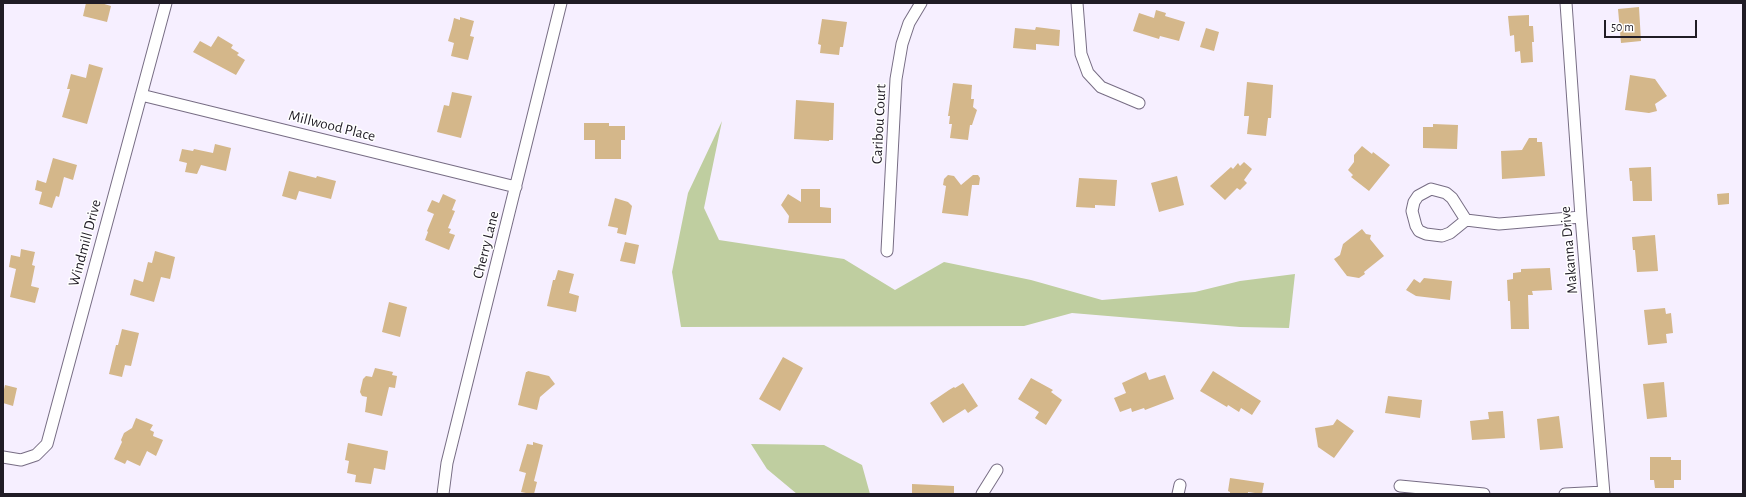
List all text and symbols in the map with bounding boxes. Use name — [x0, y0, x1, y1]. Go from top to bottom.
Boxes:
scale bar — [1606, 12, 1699, 38]
text: 50 m — [1611, 21, 1634, 33]
street label: Caribou Court — [868, 83, 890, 165]
street label: Millwood Place — [287, 107, 377, 145]
street label: Windmill Drive — [65, 198, 105, 288]
street label: Makanna Drive — [1556, 205, 1582, 295]
street label: Cherry Lane — [469, 209, 503, 281]

